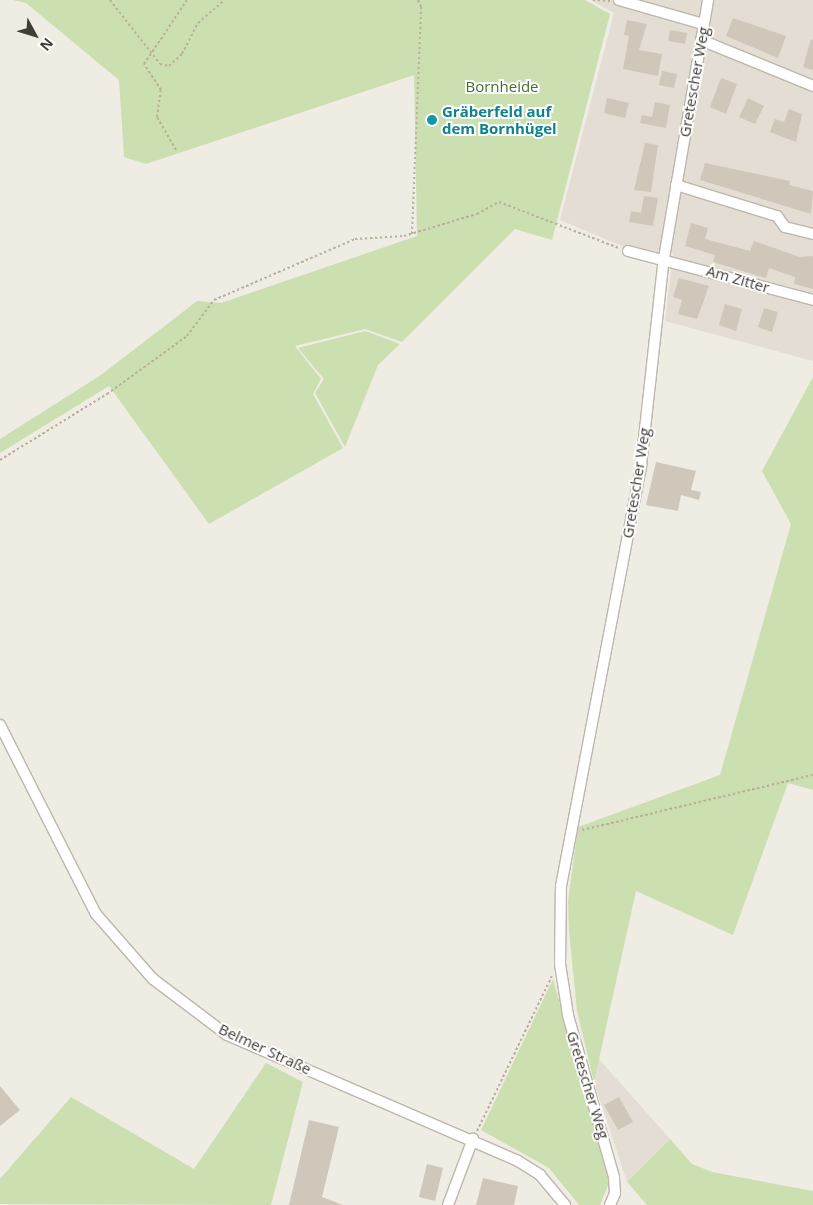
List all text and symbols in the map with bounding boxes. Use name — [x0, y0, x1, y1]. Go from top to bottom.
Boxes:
north arrow — [10, 10, 60, 60]
street label: Gretescher Weg — [675, 25, 713, 139]
text: N — [36, 34, 58, 55]
park label: Bornheide — [465, 78, 539, 96]
place label: Gräberfeld auf dem Bornhügel — [442, 102, 557, 137]
marker: Gräberfeld auf dem Bornhügel — [426, 114, 438, 126]
street label: Am Zitter — [704, 261, 772, 297]
street label: Gretescher Weg — [618, 426, 654, 540]
street label: Belmer Straße — [216, 1020, 314, 1078]
street label: Gretescher Weg — [563, 1029, 613, 1141]

